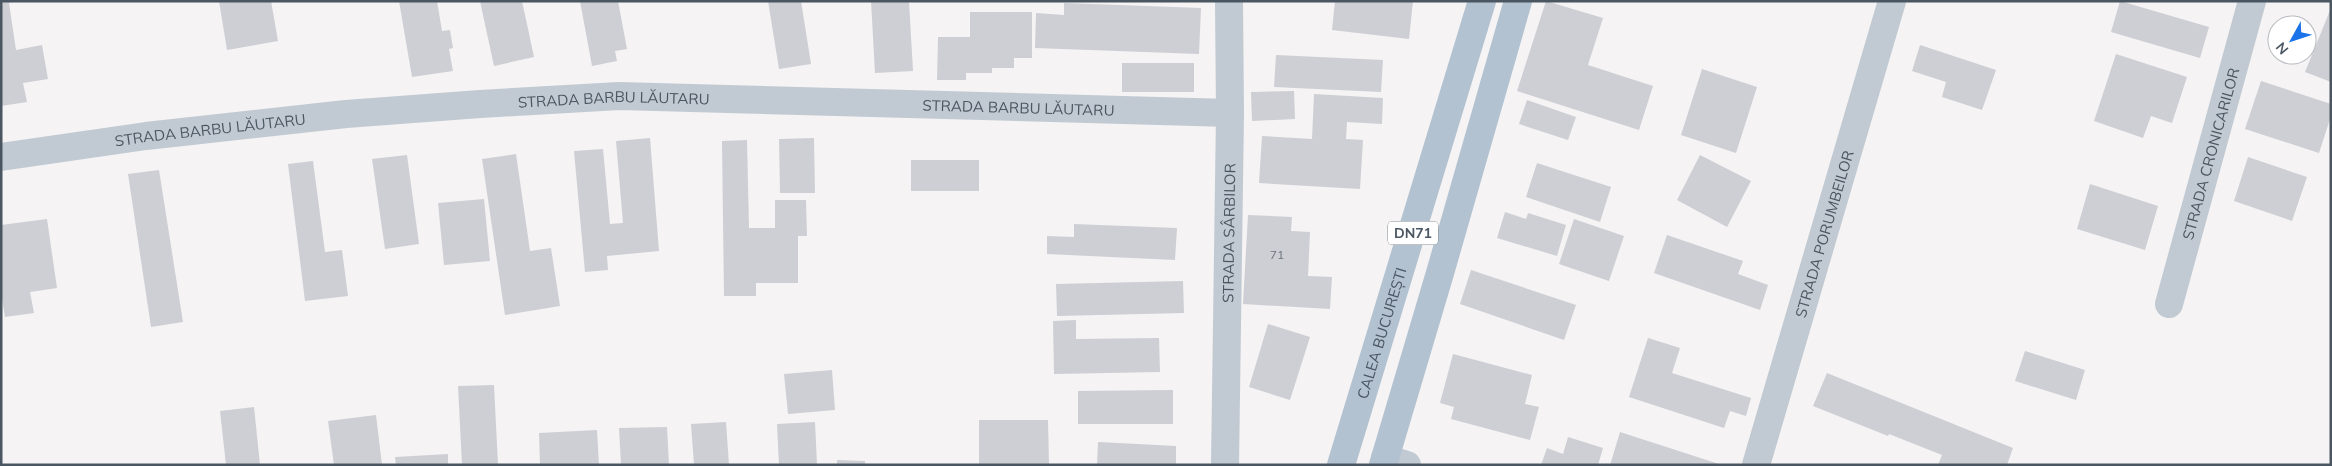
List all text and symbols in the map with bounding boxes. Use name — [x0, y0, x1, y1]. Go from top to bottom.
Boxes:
north arrow — [2267, 15, 2317, 65]
text: N — [2272, 39, 2292, 58]
street label: STRADA CRONICARILOR — [2178, 65, 2243, 242]
street label: STRADA BARBU LĂUTARU — [517, 86, 710, 111]
street label: STRADA BARBU LĂUTARU — [922, 95, 1115, 119]
street label: STRADA BARBU LĂUTARU — [113, 109, 307, 150]
street label: STRADA PORUMBEILOR — [1790, 148, 1857, 320]
street label: STRADA SÂRBILOR — [1218, 163, 1239, 303]
road number: DN71 — [1388, 222, 1438, 244]
house number: 71 — [1270, 247, 1284, 262]
street label: CALEA BUCUREȘTI — [1352, 265, 1410, 401]

